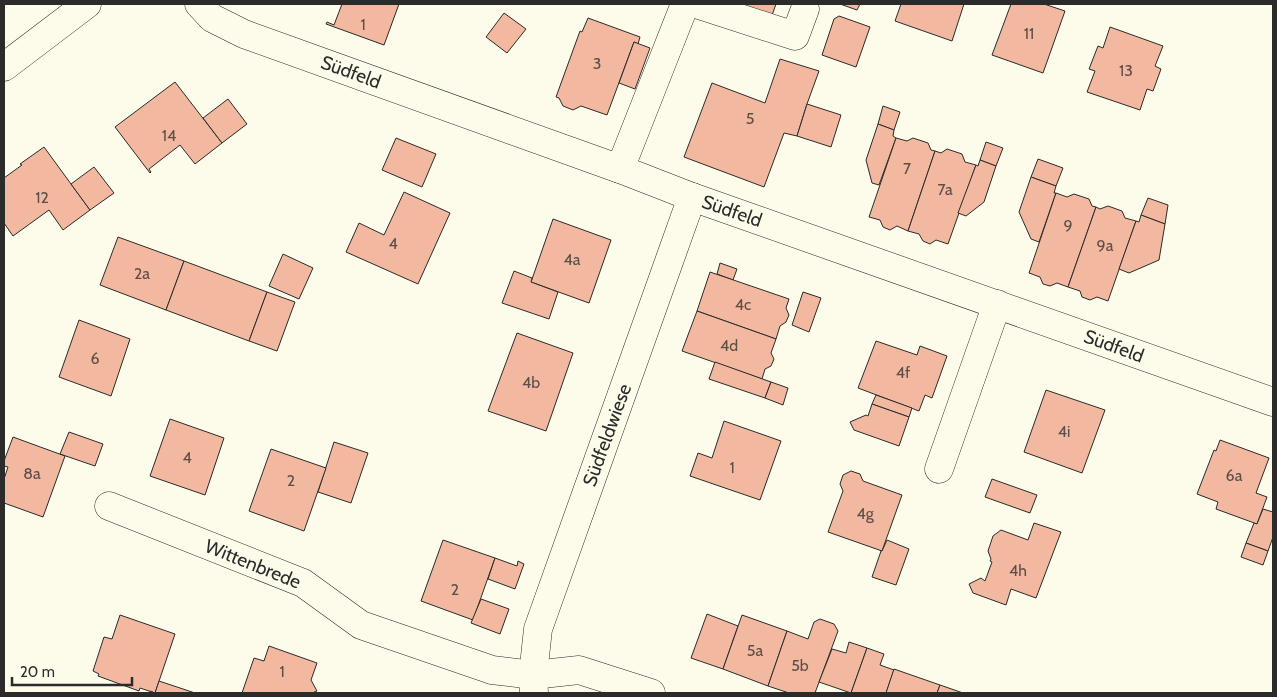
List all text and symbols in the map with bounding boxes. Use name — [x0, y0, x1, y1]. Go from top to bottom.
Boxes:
house number: 1 — [360, 15, 366, 34]
house number: 11 — [1024, 24, 1034, 43]
street label: Südfeld — [318, 51, 384, 93]
house number: 3 — [593, 54, 601, 73]
house number: 13 — [1119, 61, 1133, 80]
house number: 5 — [746, 109, 754, 128]
house number: 14 — [162, 126, 176, 145]
house number: 7 — [903, 159, 911, 178]
house number: 7a — [937, 180, 953, 199]
house number: 12 — [35, 188, 49, 207]
street label: Südfeld — [699, 190, 765, 232]
house number: 9 — [1063, 216, 1073, 235]
house number: 4 — [388, 234, 398, 253]
house number: 9a — [1097, 236, 1114, 255]
house number: 4a — [564, 250, 581, 269]
house number: 2a — [134, 264, 150, 283]
house number: 4c — [735, 295, 751, 314]
street label: Südfeld — [1081, 325, 1147, 367]
house number: 4d — [720, 336, 738, 355]
house number: 6 — [90, 349, 100, 368]
house number: 4f — [896, 363, 911, 382]
house number: 4b — [522, 373, 540, 392]
street label: Südfeldwiese — [578, 380, 636, 489]
house number: 4i — [1058, 422, 1070, 441]
house number: 4 — [182, 448, 192, 467]
house number: 1 — [729, 458, 735, 477]
house number: 8a — [23, 464, 41, 483]
house number: 6a — [1226, 466, 1243, 485]
house number: 2 — [287, 471, 295, 490]
house number: 4g — [856, 504, 875, 523]
street label: Wittenbrede — [202, 534, 305, 594]
house number: 4h — [1009, 561, 1027, 580]
house number: 2 — [451, 580, 459, 599]
house number: 5a — [747, 641, 763, 660]
scale bar — [12, 654, 132, 686]
house number: 5b — [791, 656, 809, 675]
house number: 1 — [279, 662, 285, 681]
text: 20 m — [20, 663, 55, 681]

